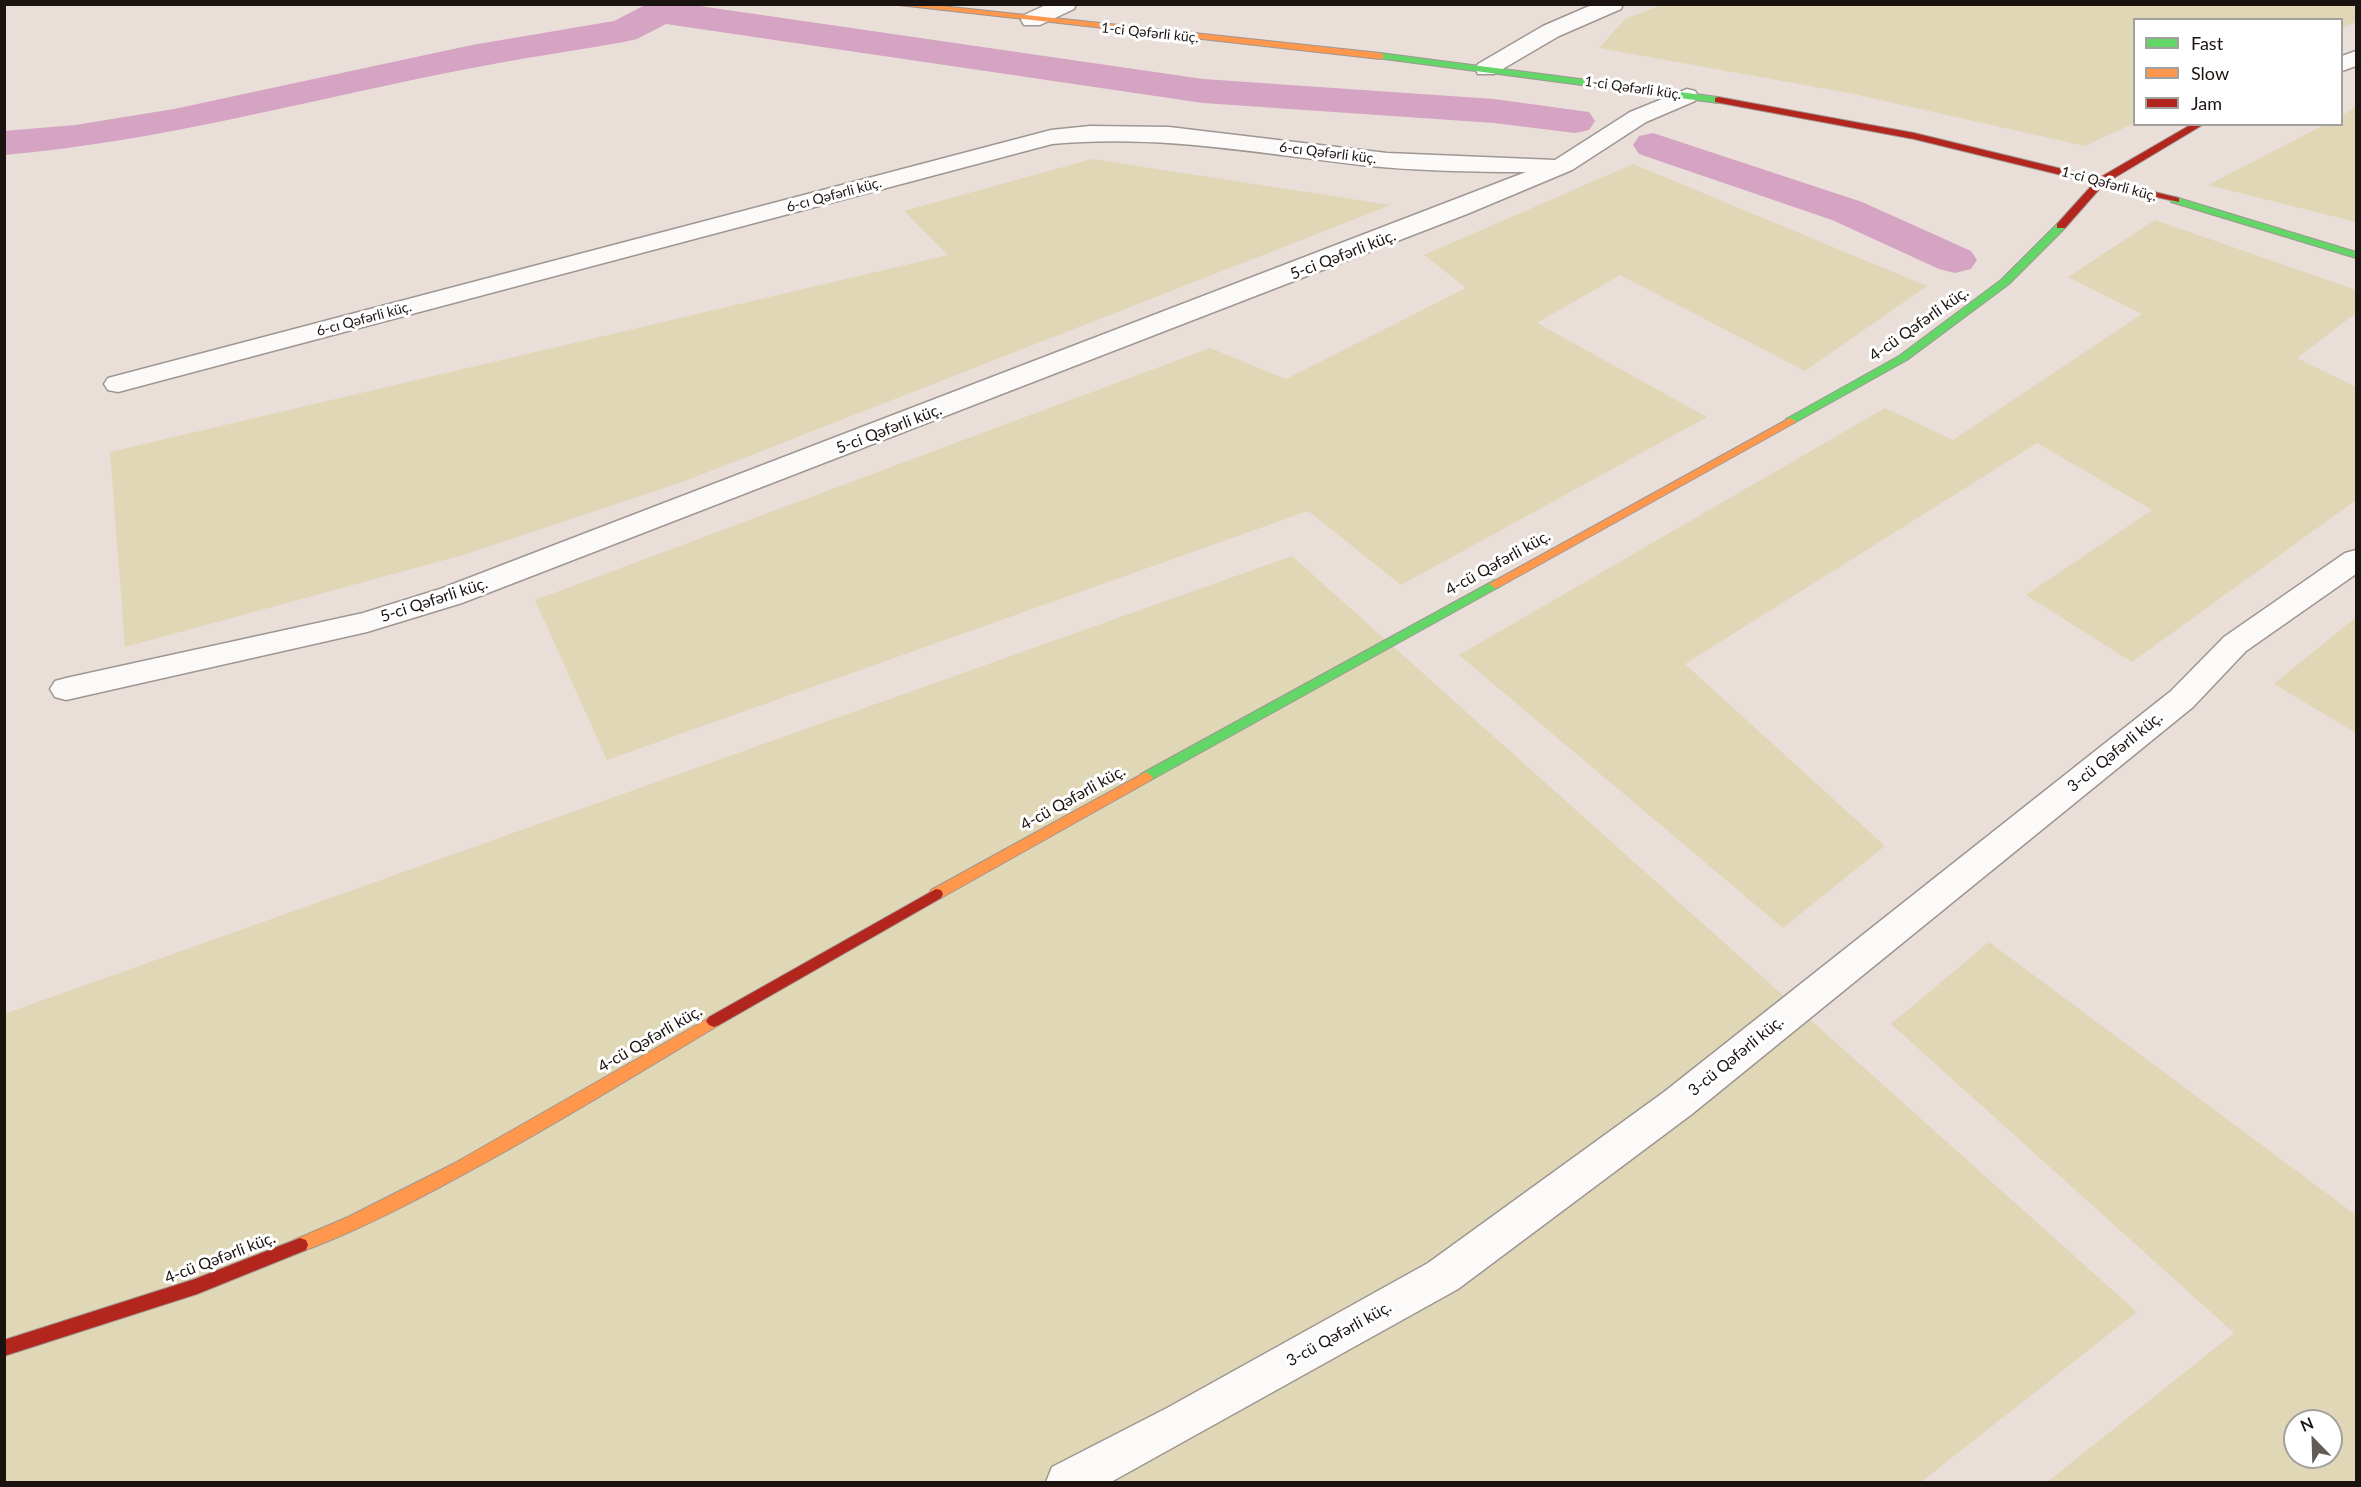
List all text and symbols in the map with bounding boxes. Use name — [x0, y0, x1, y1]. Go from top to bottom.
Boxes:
legend — [2133, 18, 2343, 126]
street label: 1-ci Qəfərli küç. — [1100, 20, 1200, 46]
text: Fast — [2191, 32, 2223, 54]
text: Slow — [2191, 62, 2229, 84]
street label: 1-ci Qəfərli küç. — [1583, 73, 1683, 103]
text: Jam — [2191, 92, 2222, 114]
street label: 6-cı Qəfərli küç. — [1278, 139, 1378, 167]
street label: 1-ci Qəfərli küç. — [2060, 163, 2158, 205]
street label: 6-cı Qəfərli küç. — [785, 174, 883, 216]
street label: 5-ci Qəfərli küç. — [1287, 226, 1399, 284]
street label: 4-cü Qəfərli küç. — [1866, 283, 1972, 365]
street label: 6-cı Qəfərli küç. — [315, 298, 413, 340]
street label: 5-ci Qəfərli küç. — [833, 400, 945, 458]
street label: 4-cü Qəfərli küç. — [1442, 526, 1554, 600]
street label: 5-ci Qəfərli küç. — [378, 574, 490, 626]
street label: 3-cü Qəfərli küç. — [2064, 708, 2166, 796]
street label: 4-cü Qəfərli küç. — [1017, 761, 1129, 835]
street label: 4-cü Qəfərli küç. — [595, 1001, 705, 1077]
street label: 3-cü Qəfərli küç. — [1685, 1012, 1787, 1100]
street label: 4-cü Qəfərli küç. — [162, 1228, 278, 1288]
street label: 3-cü Qəfərli küç. — [1283, 1297, 1395, 1371]
north arrow — [2283, 1409, 2343, 1469]
text: N — [2297, 1413, 2316, 1435]

